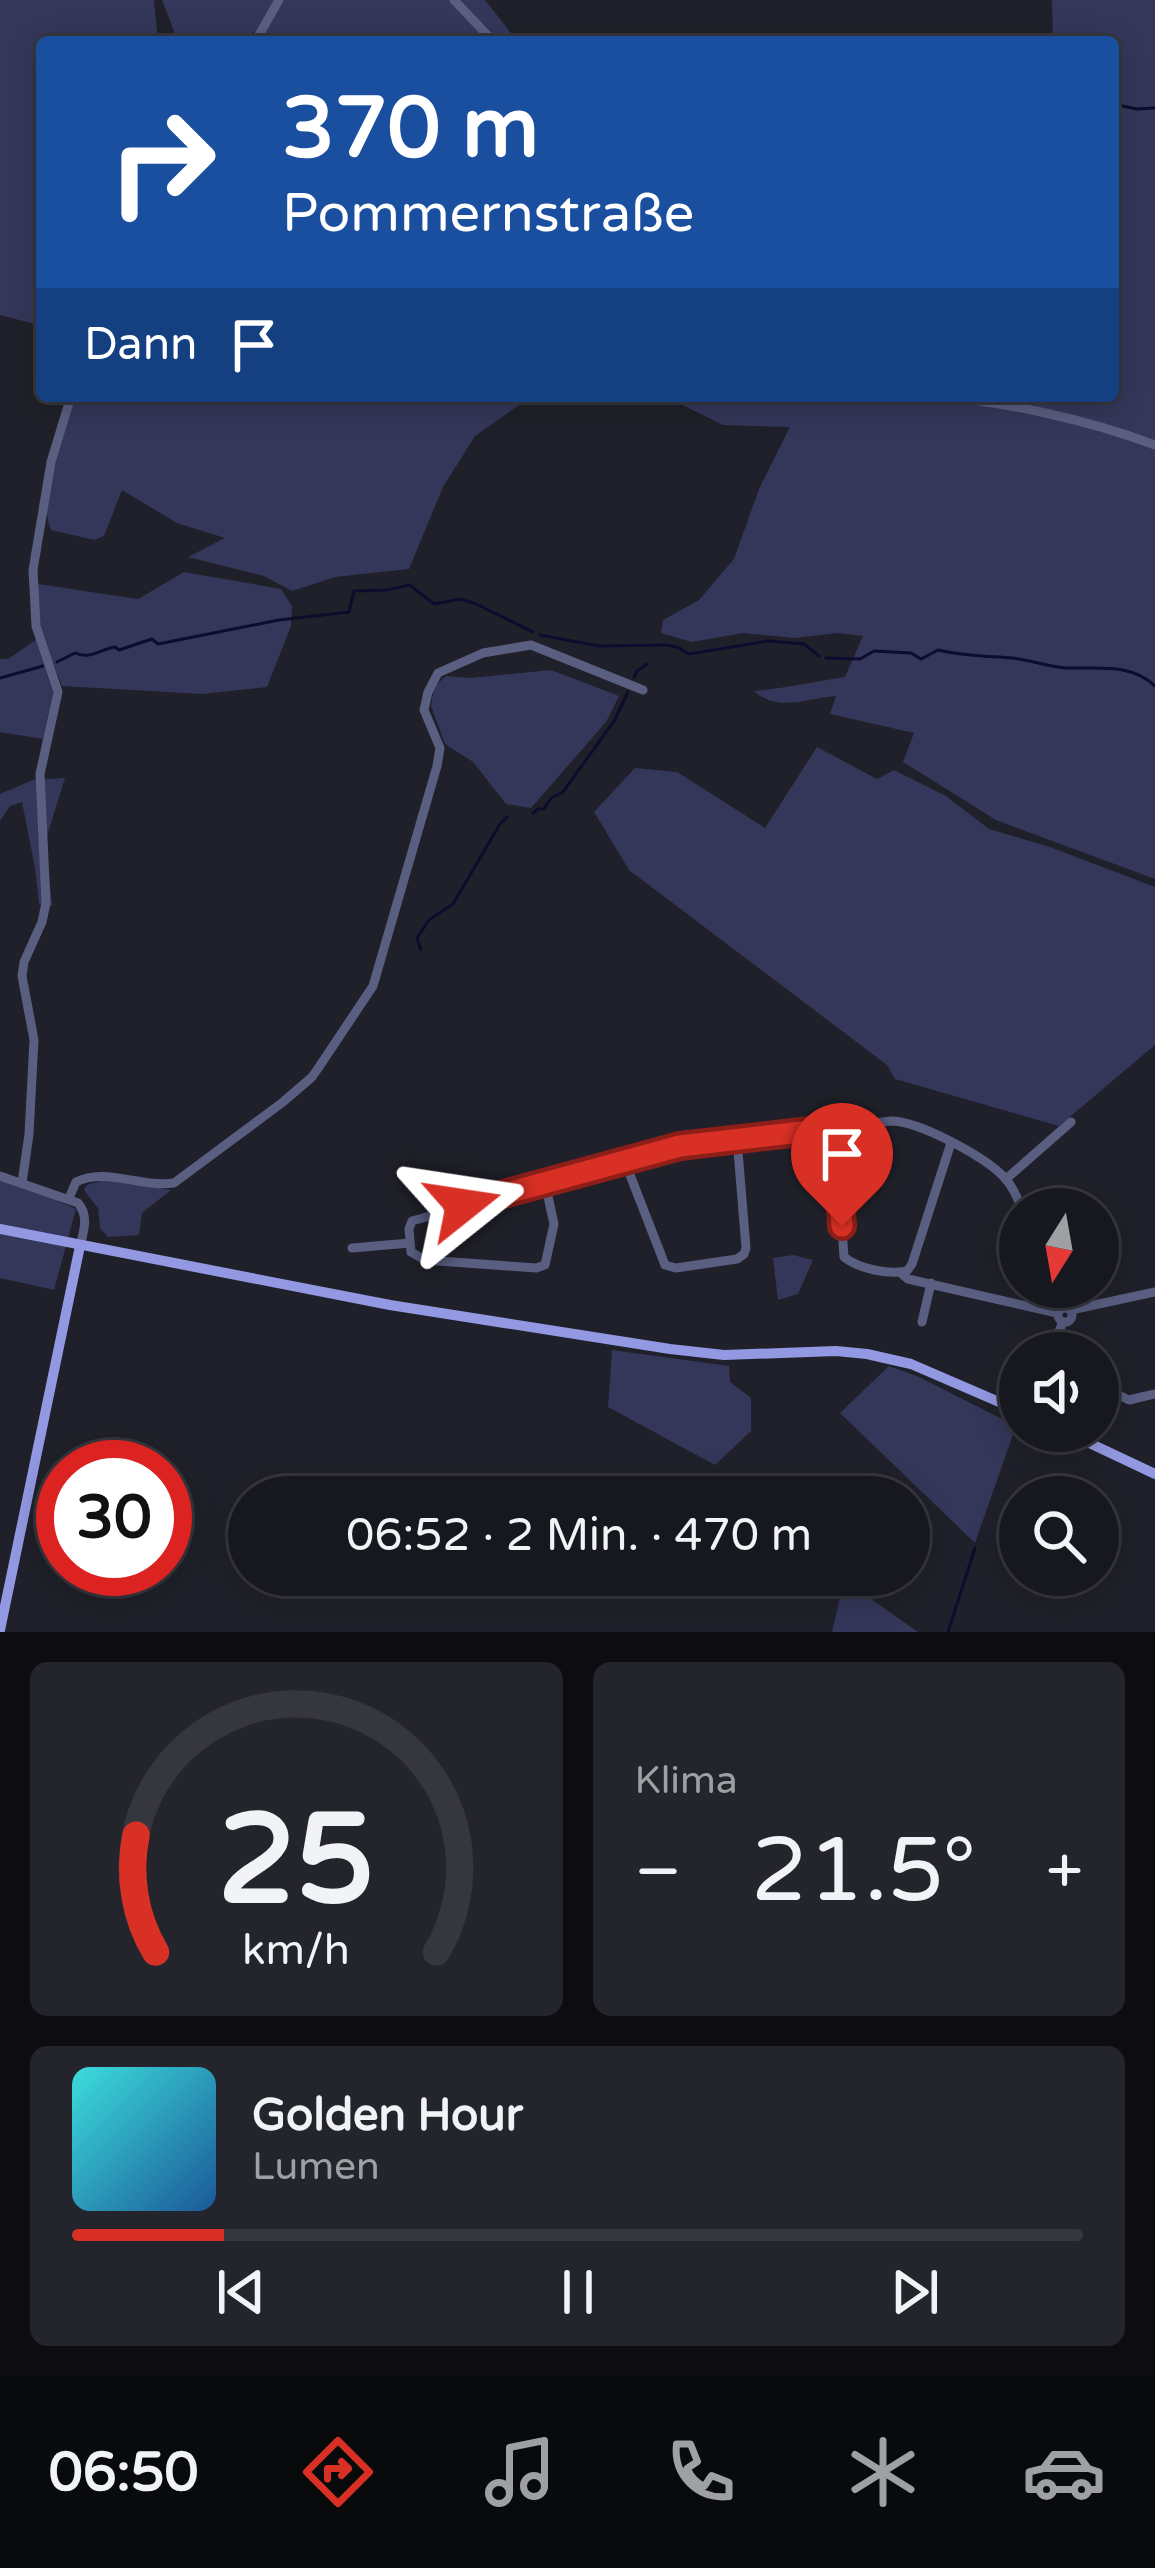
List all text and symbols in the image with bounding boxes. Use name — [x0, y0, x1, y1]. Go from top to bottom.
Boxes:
text: 370 m — [282, 79, 539, 180]
icon: right — [84, 84, 240, 240]
text: Pommernstraße — [282, 181, 694, 246]
icon: arrive — [221, 312, 287, 378]
text: Dann — [84, 318, 197, 372]
pin — [791, 1103, 893, 1226]
icon: arrive — [809, 1121, 875, 1187]
position arrow — [400, 1142, 526, 1268]
north arrow — [999, 1188, 1119, 1308]
map controls — [999, 1188, 1119, 1596]
button: sound — [999, 1332, 1119, 1452]
speed limit sign: 30 — [36, 1440, 192, 1596]
button: search — [999, 1476, 1119, 1596]
text: 06:52 · 2 Min. · 470 m — [346, 1509, 812, 1563]
text: Klima — [635, 1757, 738, 1804]
text: 25 — [218, 1786, 375, 1937]
text: 21.5° — [751, 1817, 976, 1926]
text: − — [635, 1832, 682, 1912]
text: + — [1046, 1832, 1083, 1912]
text: km/h — [242, 1925, 350, 1976]
text: Golden Hour — [252, 2089, 523, 2143]
text: Lumen — [252, 2143, 380, 2190]
icon: previous — [208, 2259, 274, 2325]
icon: pause — [545, 2259, 611, 2325]
icon: next — [882, 2259, 948, 2325]
icon: directions — [296, 2430, 380, 2514]
icon: music — [478, 2430, 562, 2514]
icon: phone — [659, 2430, 743, 2514]
icon: climate — [841, 2430, 925, 2514]
icon: car — [1022, 2430, 1106, 2514]
text: 06:50 — [49, 2440, 198, 2505]

